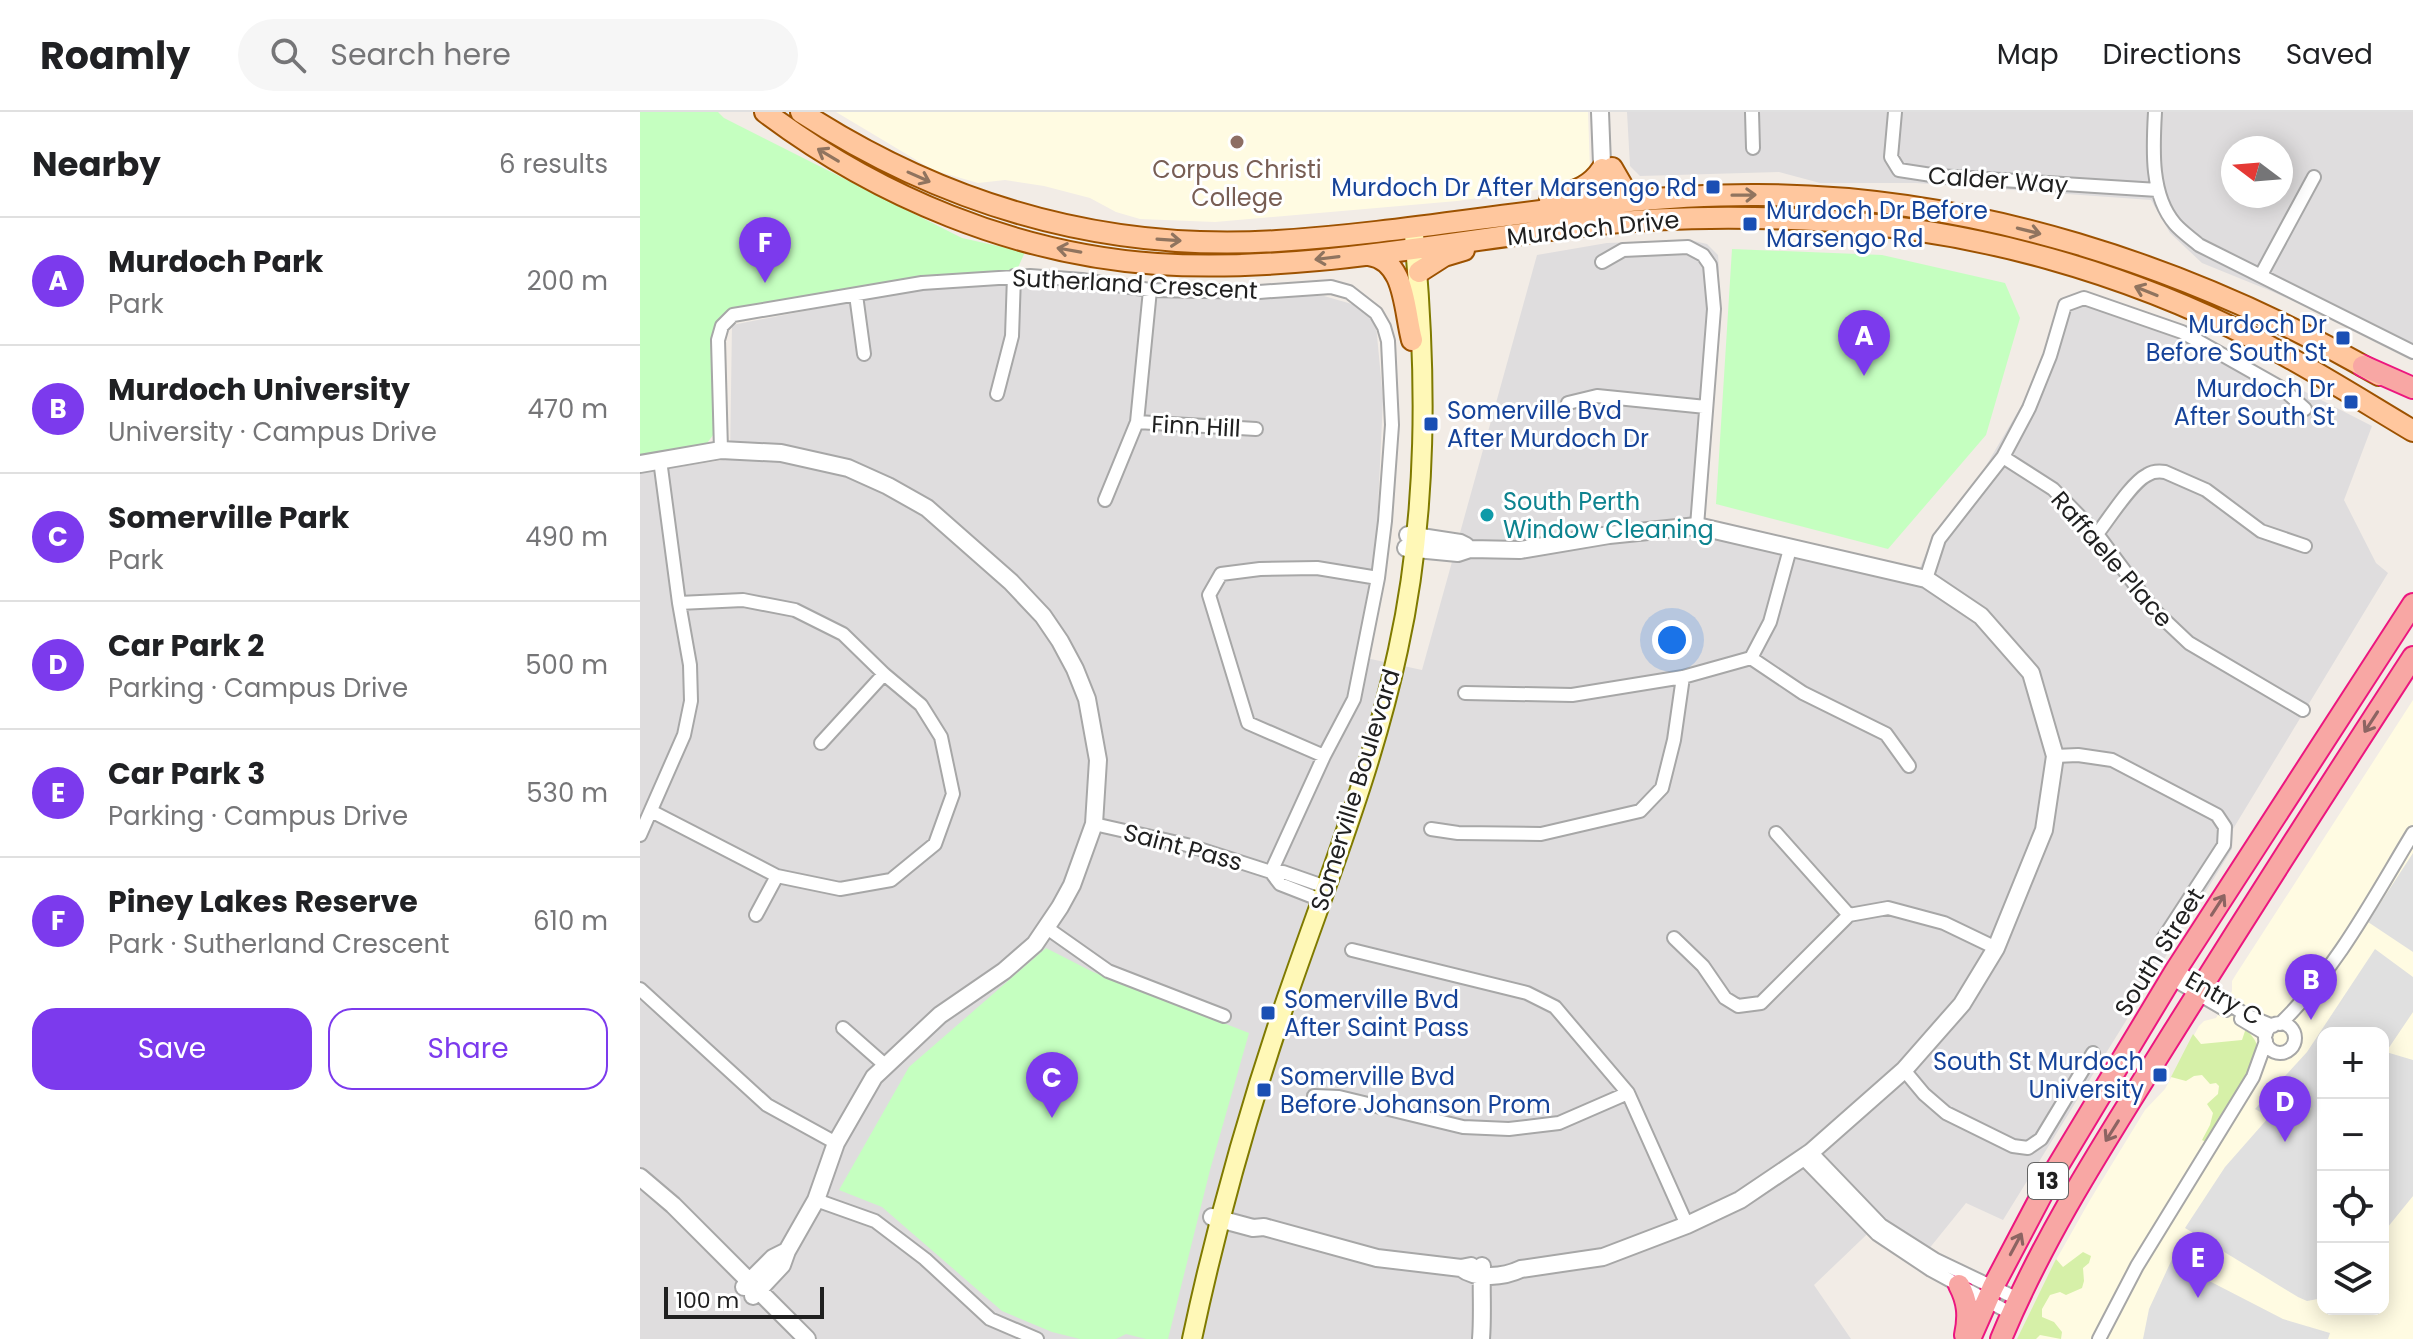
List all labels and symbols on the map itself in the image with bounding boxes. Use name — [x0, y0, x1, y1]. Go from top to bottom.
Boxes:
marker: Corpus Christi College — [1228, 133, 1246, 151]
north arrow — [2221, 136, 2293, 208]
one-way arrow — [817, 147, 840, 163]
place label: Corpus Christi College — [1152, 153, 1322, 214]
street label: Calder Way — [1927, 159, 2070, 201]
one-way arrow — [906, 170, 930, 185]
place label: Murdoch Dr After Marsengo Rd — [1331, 171, 1697, 204]
marker: Murdoch Dr After Marsengo Rd — [1704, 178, 1722, 196]
one-way arrow — [1730, 187, 1756, 203]
place label: Murdoch Dr Before Marsengo Rd — [1766, 194, 1988, 255]
street label: Murdoch Drive — [1505, 203, 1681, 253]
marker: Murdoch Dr Before Marsengo Rd — [1741, 215, 1759, 233]
pin: F — [739, 217, 791, 283]
one-way arrow — [2015, 224, 2041, 239]
one-way arrow — [1155, 233, 1182, 248]
one-way arrow — [1056, 242, 1082, 257]
one-way arrow — [1314, 251, 1341, 266]
street label: Sutherland Crescent — [1011, 261, 1259, 307]
one-way arrow — [2134, 283, 2159, 297]
place label: Murdoch Dr Before South St — [2146, 308, 2327, 369]
pin: A — [1838, 310, 1890, 376]
marker: Murdoch Dr Before South St — [2334, 329, 2352, 347]
place label: Murdoch Dr After South St — [2174, 372, 2335, 433]
marker: Murdoch Dr After South St — [2342, 393, 2360, 411]
place label: Somerville Bvd After Murdoch Dr — [1447, 394, 1649, 455]
street label: Finn Hill — [1150, 407, 1242, 445]
marker: Somerville Bvd After Murdoch Dr — [1422, 415, 1440, 433]
street label: Raffaele Place — [2044, 484, 2180, 634]
place label: South Perth Window Cleaning — [1503, 485, 1714, 546]
marker: South Perth Window Cleaning — [1478, 506, 1496, 524]
your location — [1652, 620, 1692, 660]
street label: Somerville Boulevard — [1302, 665, 1408, 915]
one-way arrow — [2362, 710, 2378, 733]
street label: Saint Pass — [1120, 815, 1246, 879]
street label: South Street — [2106, 882, 2212, 1022]
one-way arrow — [2210, 894, 2227, 916]
pin: B — [2285, 954, 2337, 1020]
street label: Entry C — [2179, 963, 2269, 1033]
place label: Somerville Bvd After Saint Pass — [1284, 983, 1469, 1044]
marker: Somerville Bvd After Saint Pass — [1259, 1004, 1277, 1022]
place label: South St Murdoch University — [1933, 1045, 2144, 1106]
pin: C — [1026, 1052, 1078, 1118]
place label: Somerville Bvd Before Johanson Prom — [1280, 1060, 1551, 1121]
marker: South St Murdoch University — [2151, 1066, 2169, 1084]
pin: D — [2259, 1076, 2311, 1142]
marker: Somerville Bvd Before Johanson Prom — [1255, 1081, 1273, 1099]
one-way arrow — [2103, 1119, 2119, 1142]
road number: 13 — [2028, 1163, 2068, 1199]
one-way arrow — [2008, 1232, 2024, 1256]
pin: E — [2172, 1232, 2224, 1298]
scale bar — [664, 1283, 824, 1319]

